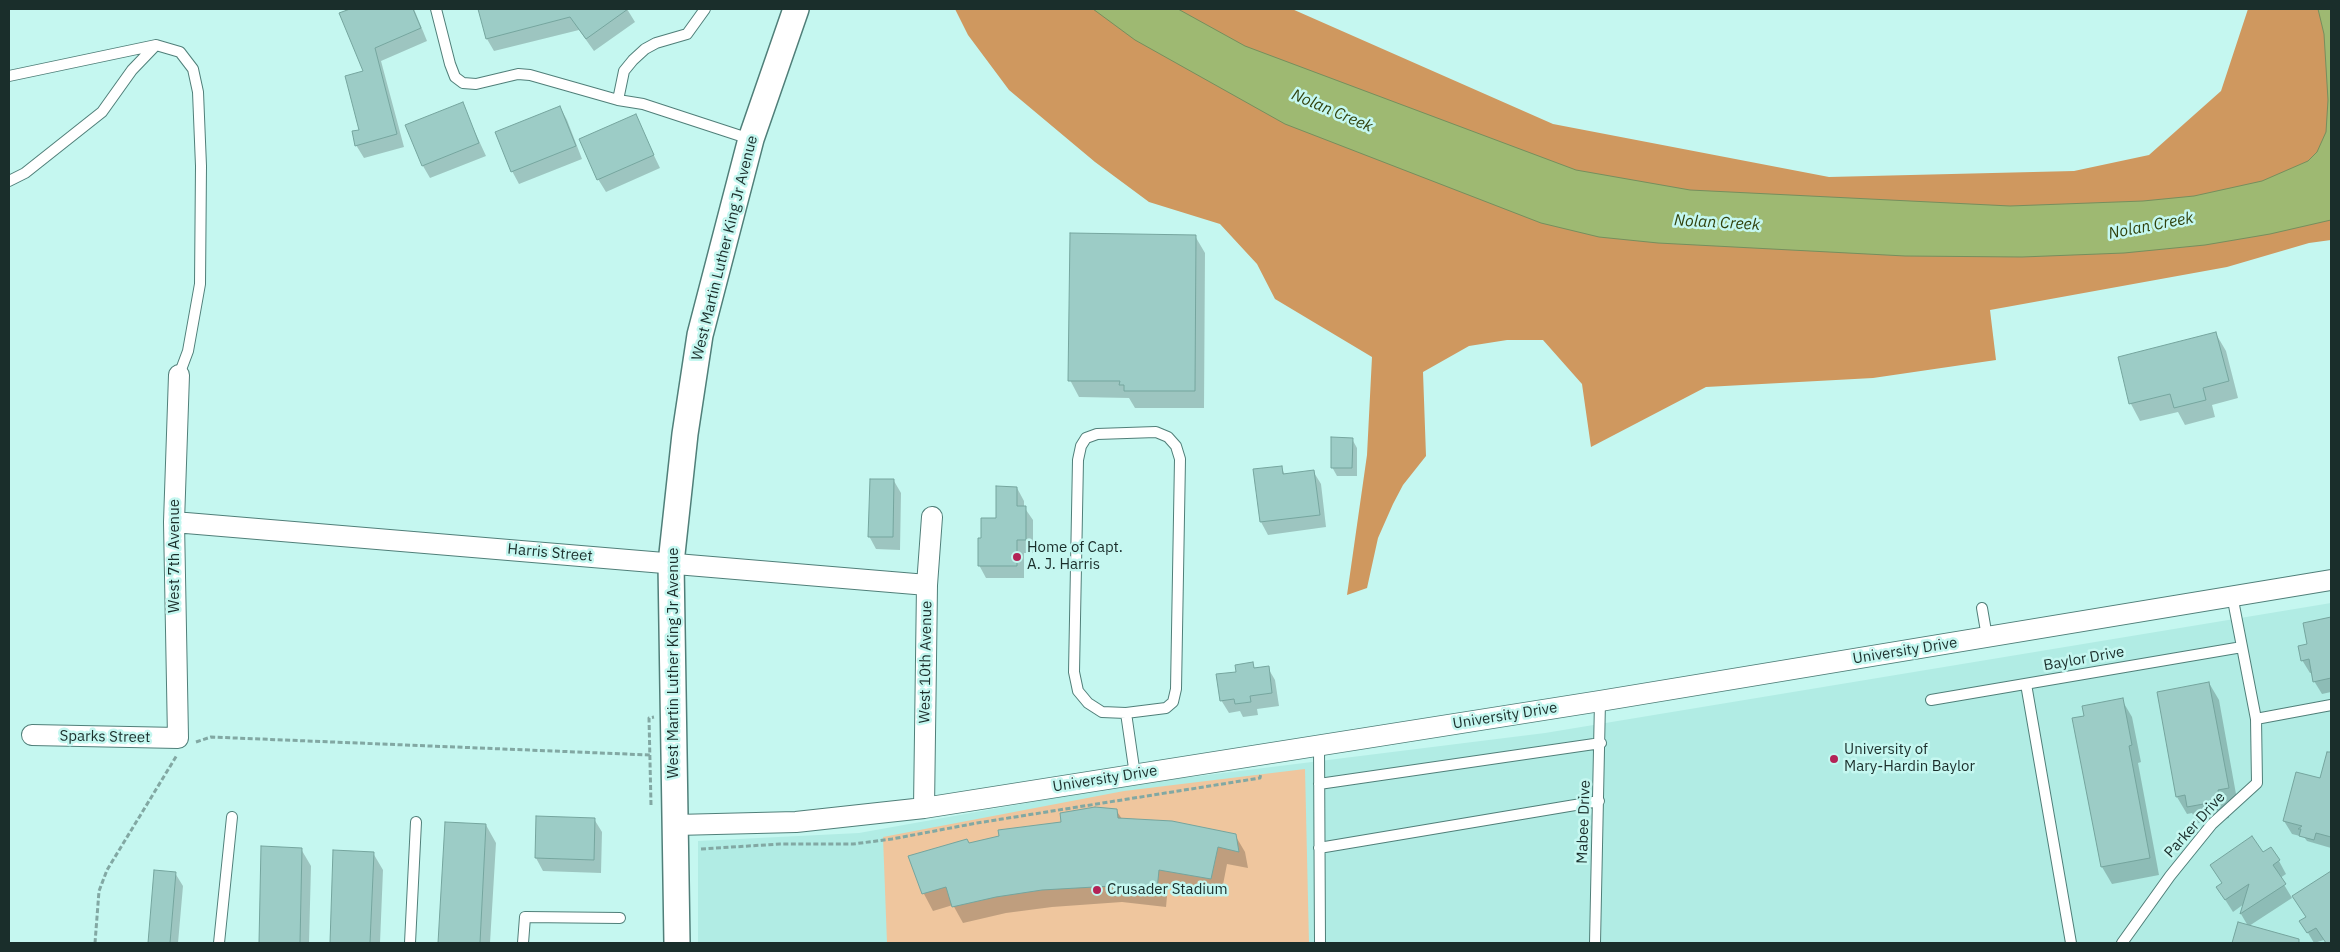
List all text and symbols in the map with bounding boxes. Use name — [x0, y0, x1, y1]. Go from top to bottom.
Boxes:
water label: Nolan Creek — [1289, 85, 1375, 137]
street label: West Martin Luther King Jr Avenue — [688, 134, 762, 362]
water label: Nolan Creek — [2107, 208, 2195, 244]
water label: Nolan Creek — [1673, 211, 1761, 235]
street label: West 7th Avenue — [166, 499, 184, 613]
place label: Home of Capt. A. J. Harris — [1027, 539, 1123, 574]
street label: Harris Street — [507, 540, 593, 566]
street label: West Martin Luther King Jr Avenue — [665, 547, 683, 779]
marker: Home of Capt. A. J. Harris — [1011, 551, 1023, 563]
street label: West 10th Avenue — [916, 600, 936, 724]
street label: University Drive — [1851, 634, 1959, 668]
street label: Baylor Drive — [2042, 643, 2126, 675]
street label: University Drive — [1451, 699, 1559, 733]
street label: Sparks Street — [60, 727, 150, 747]
place label: University of Mary-Hardin Baylor — [1844, 741, 1975, 776]
marker: University of Mary-Hardin Baylor — [1828, 753, 1840, 765]
street label: University Drive — [1051, 762, 1159, 796]
street label: Mabee Drive — [1574, 780, 1594, 864]
street label: Parker Drive — [2161, 788, 2229, 862]
place label: Crusader Stadium — [1107, 881, 1228, 899]
marker: Crusader Stadium — [1091, 884, 1103, 896]

